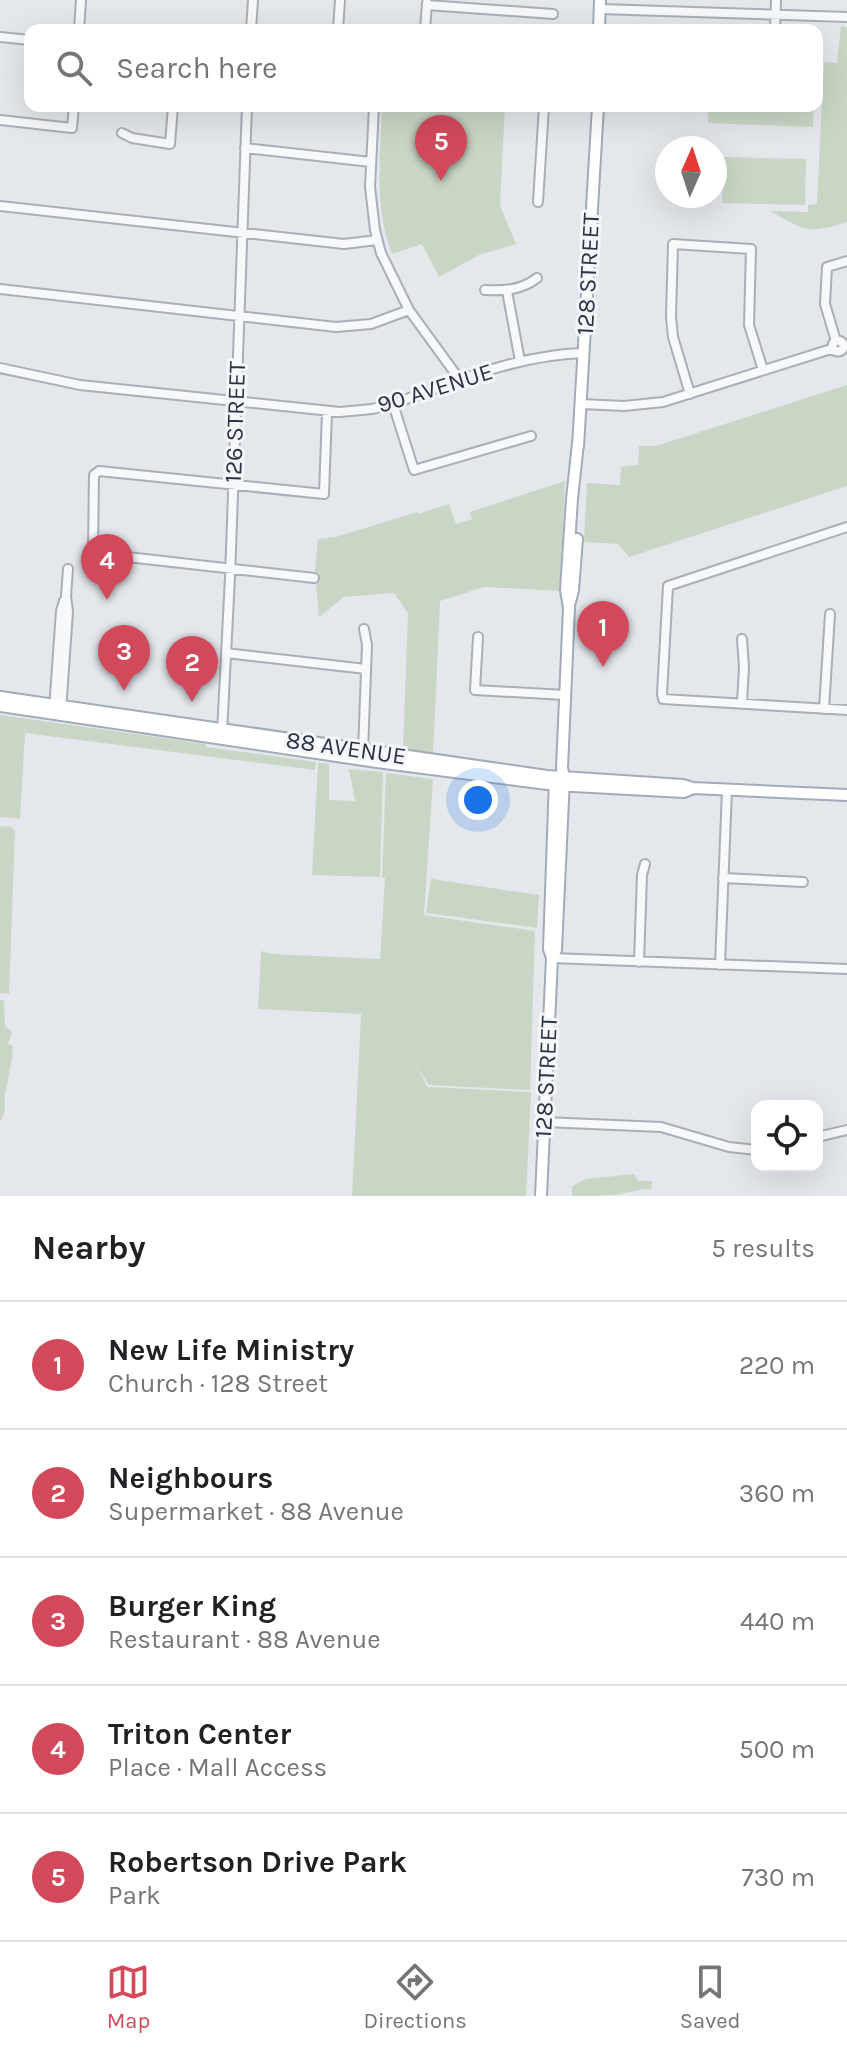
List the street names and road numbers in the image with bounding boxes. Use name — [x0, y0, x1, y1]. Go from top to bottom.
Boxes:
street label: 128 STREET — [571, 212, 605, 336]
street label: 90 AVENUE — [374, 357, 496, 419]
street label: 126 STREET — [219, 361, 251, 483]
street label: 88 AVENUE — [284, 726, 408, 770]
street label: 128 STREET — [529, 1015, 563, 1139]

